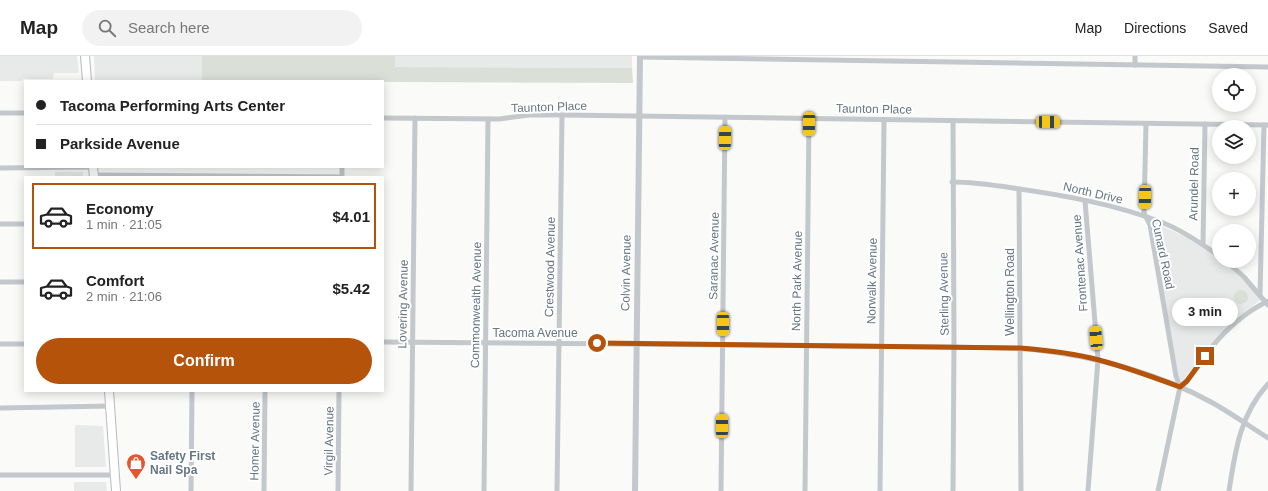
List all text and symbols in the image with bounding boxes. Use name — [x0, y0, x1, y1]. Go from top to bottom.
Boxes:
search box — [82, 10, 362, 46]
text: Map — [20, 17, 58, 38]
icon: search — [96, 17, 118, 39]
text: Search here — [128, 19, 210, 36]
text: Map — [1075, 20, 1102, 36]
text: Directions — [1124, 20, 1186, 36]
text: Saved — [1208, 20, 1248, 36]
map controls — [1212, 68, 1256, 268]
button: locate — [1212, 68, 1256, 112]
text: Tacoma Performing Arts Center — [60, 97, 285, 114]
street label: Taunton Place — [511, 99, 588, 115]
street label: Taunton Place — [836, 101, 912, 117]
car — [803, 112, 815, 136]
car — [1036, 116, 1060, 128]
button: layers — [1212, 120, 1256, 164]
car — [719, 126, 731, 150]
text: Parkside Avenue — [60, 135, 180, 152]
street label: Arundel Road — [1186, 147, 1202, 221]
button: + — [1212, 172, 1256, 216]
street label: North Drive — [1062, 179, 1124, 207]
car — [1139, 185, 1151, 209]
icon: car — [38, 198, 74, 234]
text: Economy — [86, 200, 154, 217]
text: $4.01 — [332, 208, 370, 225]
street label: Saranac Avenue — [706, 212, 722, 300]
street label: Frontenac Avenue — [1070, 214, 1090, 312]
street label: Crestwood Avenue — [542, 216, 558, 317]
text: 1 min · 21:05 — [86, 217, 162, 232]
street label: Cunard Road — [1149, 218, 1177, 290]
button: − — [1212, 224, 1256, 268]
street label: North Park Avenue — [789, 230, 805, 331]
street label: Colvin Avenue — [618, 234, 634, 311]
street label: Norwalk Avenue — [864, 237, 880, 324]
street label: Commonwealth Avenue — [468, 241, 484, 368]
street label: Wellington Road — [1003, 248, 1017, 336]
street label: Sterling Avenue — [936, 252, 952, 336]
street label: Lovering Avenue — [395, 259, 411, 349]
icon: car — [38, 270, 74, 306]
text: Comfort — [86, 272, 144, 289]
text: $5.42 — [332, 280, 370, 297]
text: 2 min · 21:06 — [86, 289, 162, 304]
callout: 3 min — [1172, 298, 1238, 326]
text: 3 min — [1188, 304, 1222, 319]
car — [717, 312, 729, 336]
street label: Tacoma Avenue — [492, 326, 578, 340]
car — [1089, 326, 1103, 350]
route start — [588, 334, 606, 352]
button: Confirm — [36, 338, 372, 384]
route end — [1196, 347, 1214, 365]
street label: Homer Avenue — [247, 401, 263, 481]
street label: Virgil Avenue — [321, 406, 337, 476]
car — [716, 414, 728, 438]
place label: Safety First Nail Spa — [150, 449, 215, 477]
shop icon: Safety First Nail Spa — [125, 452, 147, 480]

